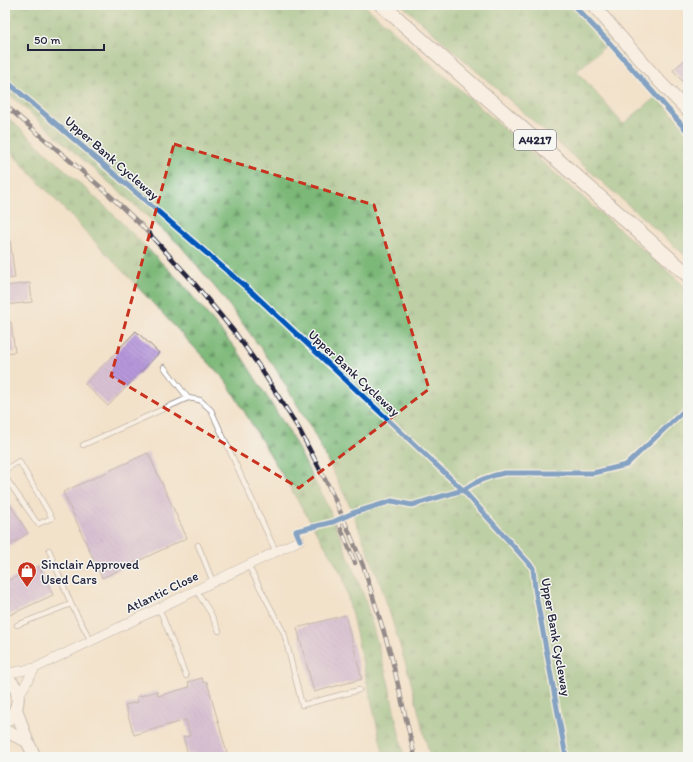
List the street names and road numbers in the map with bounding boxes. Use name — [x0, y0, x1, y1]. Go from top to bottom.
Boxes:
street label: Upper Bank Cycleway — [62, 113, 162, 203]
road number: A4217 — [514, 130, 556, 150]
street label: Upper Bank Cycleway — [305, 327, 403, 419]
street label: Atlantic Close — [123, 568, 201, 616]
street label: Upper Bank Cycleway — [538, 577, 574, 697]

